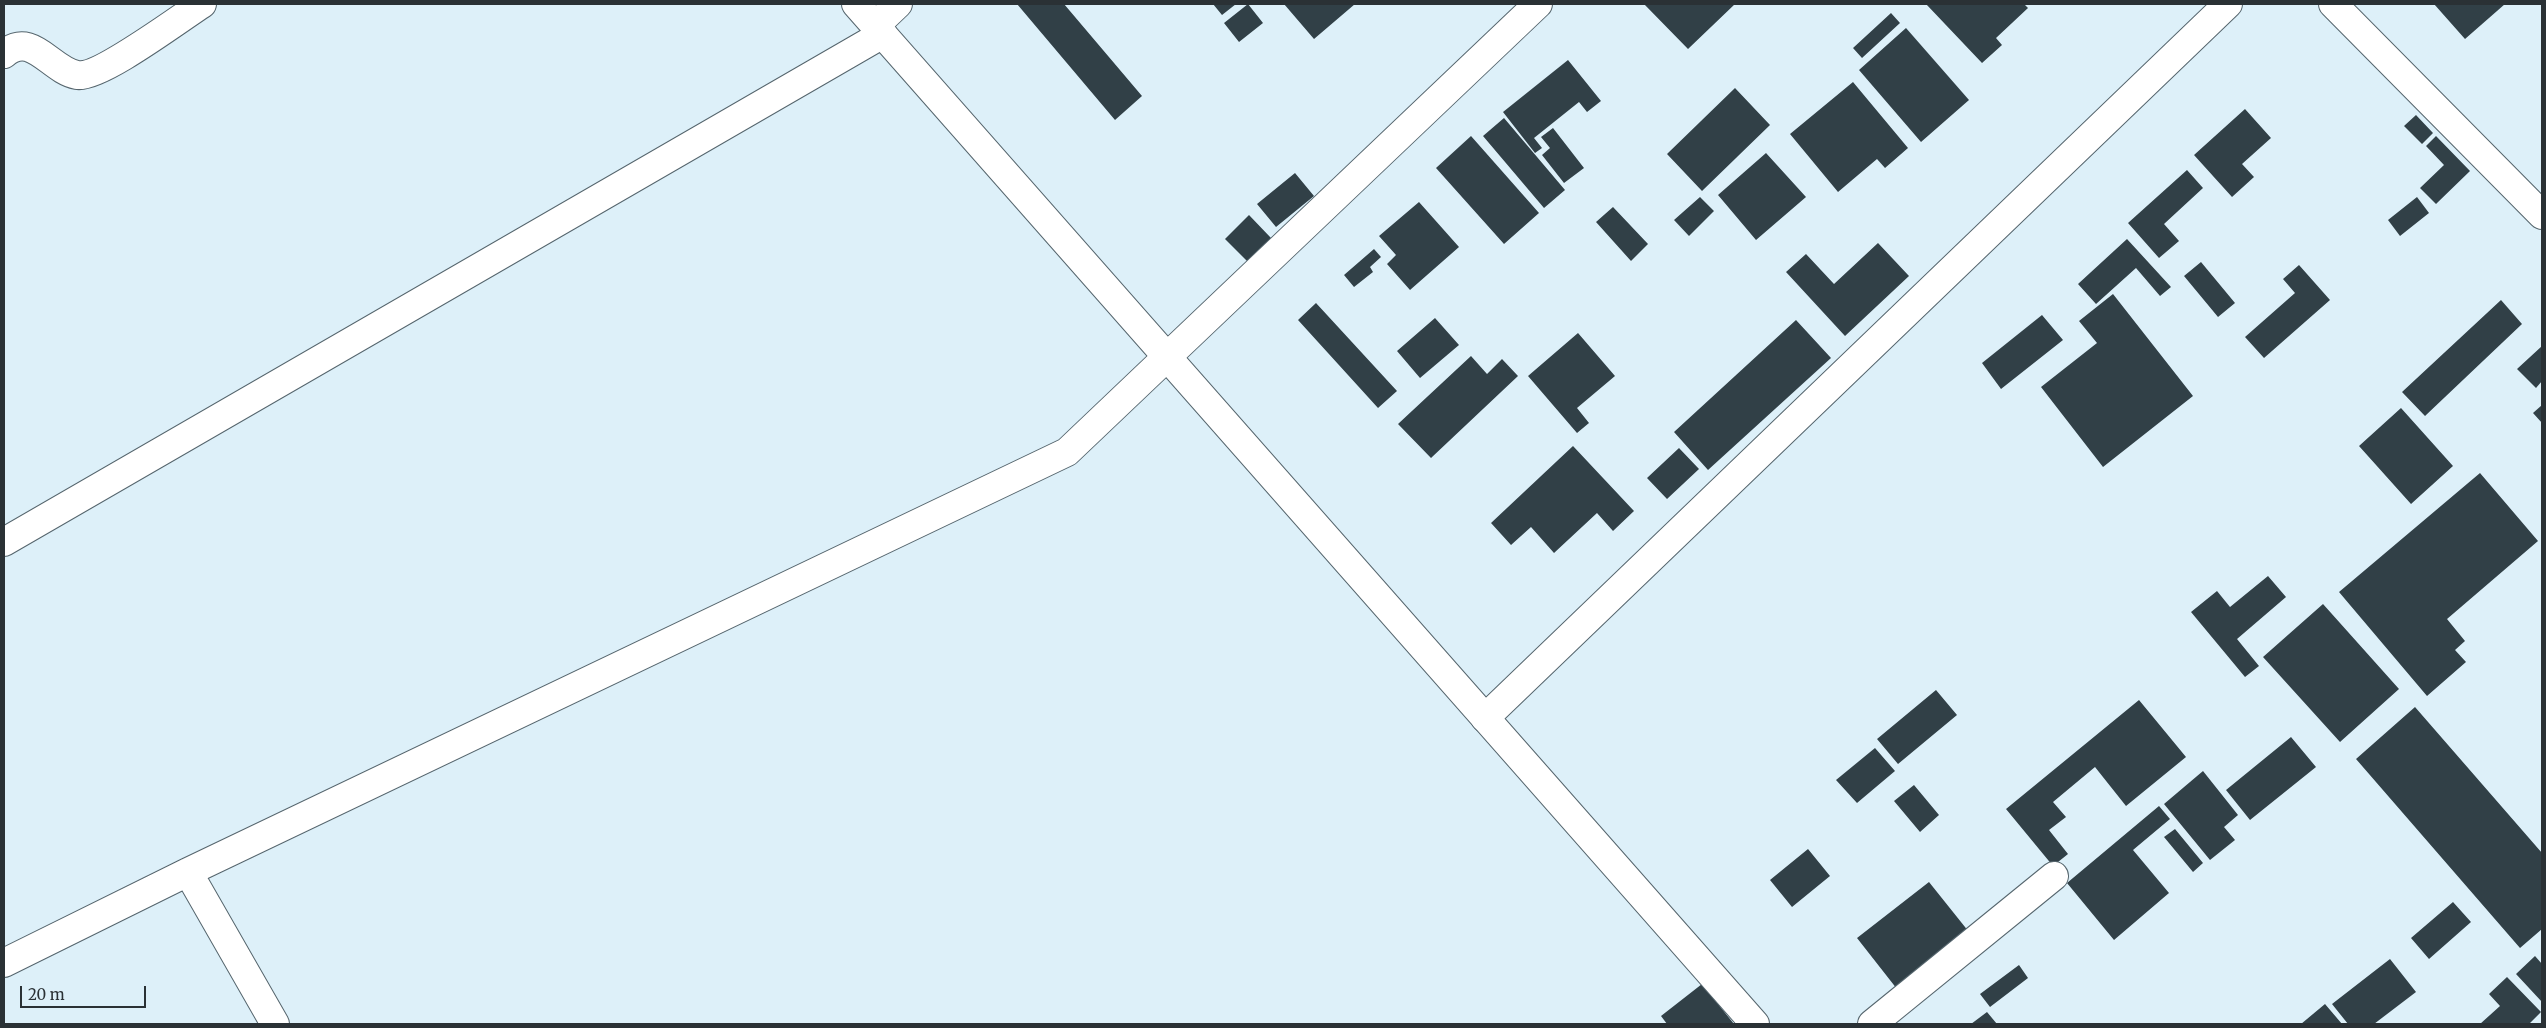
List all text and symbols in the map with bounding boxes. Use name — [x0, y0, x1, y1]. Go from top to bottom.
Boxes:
scale bar — [22, 976, 149, 1008]
text: 20 m — [28, 985, 65, 1004]

